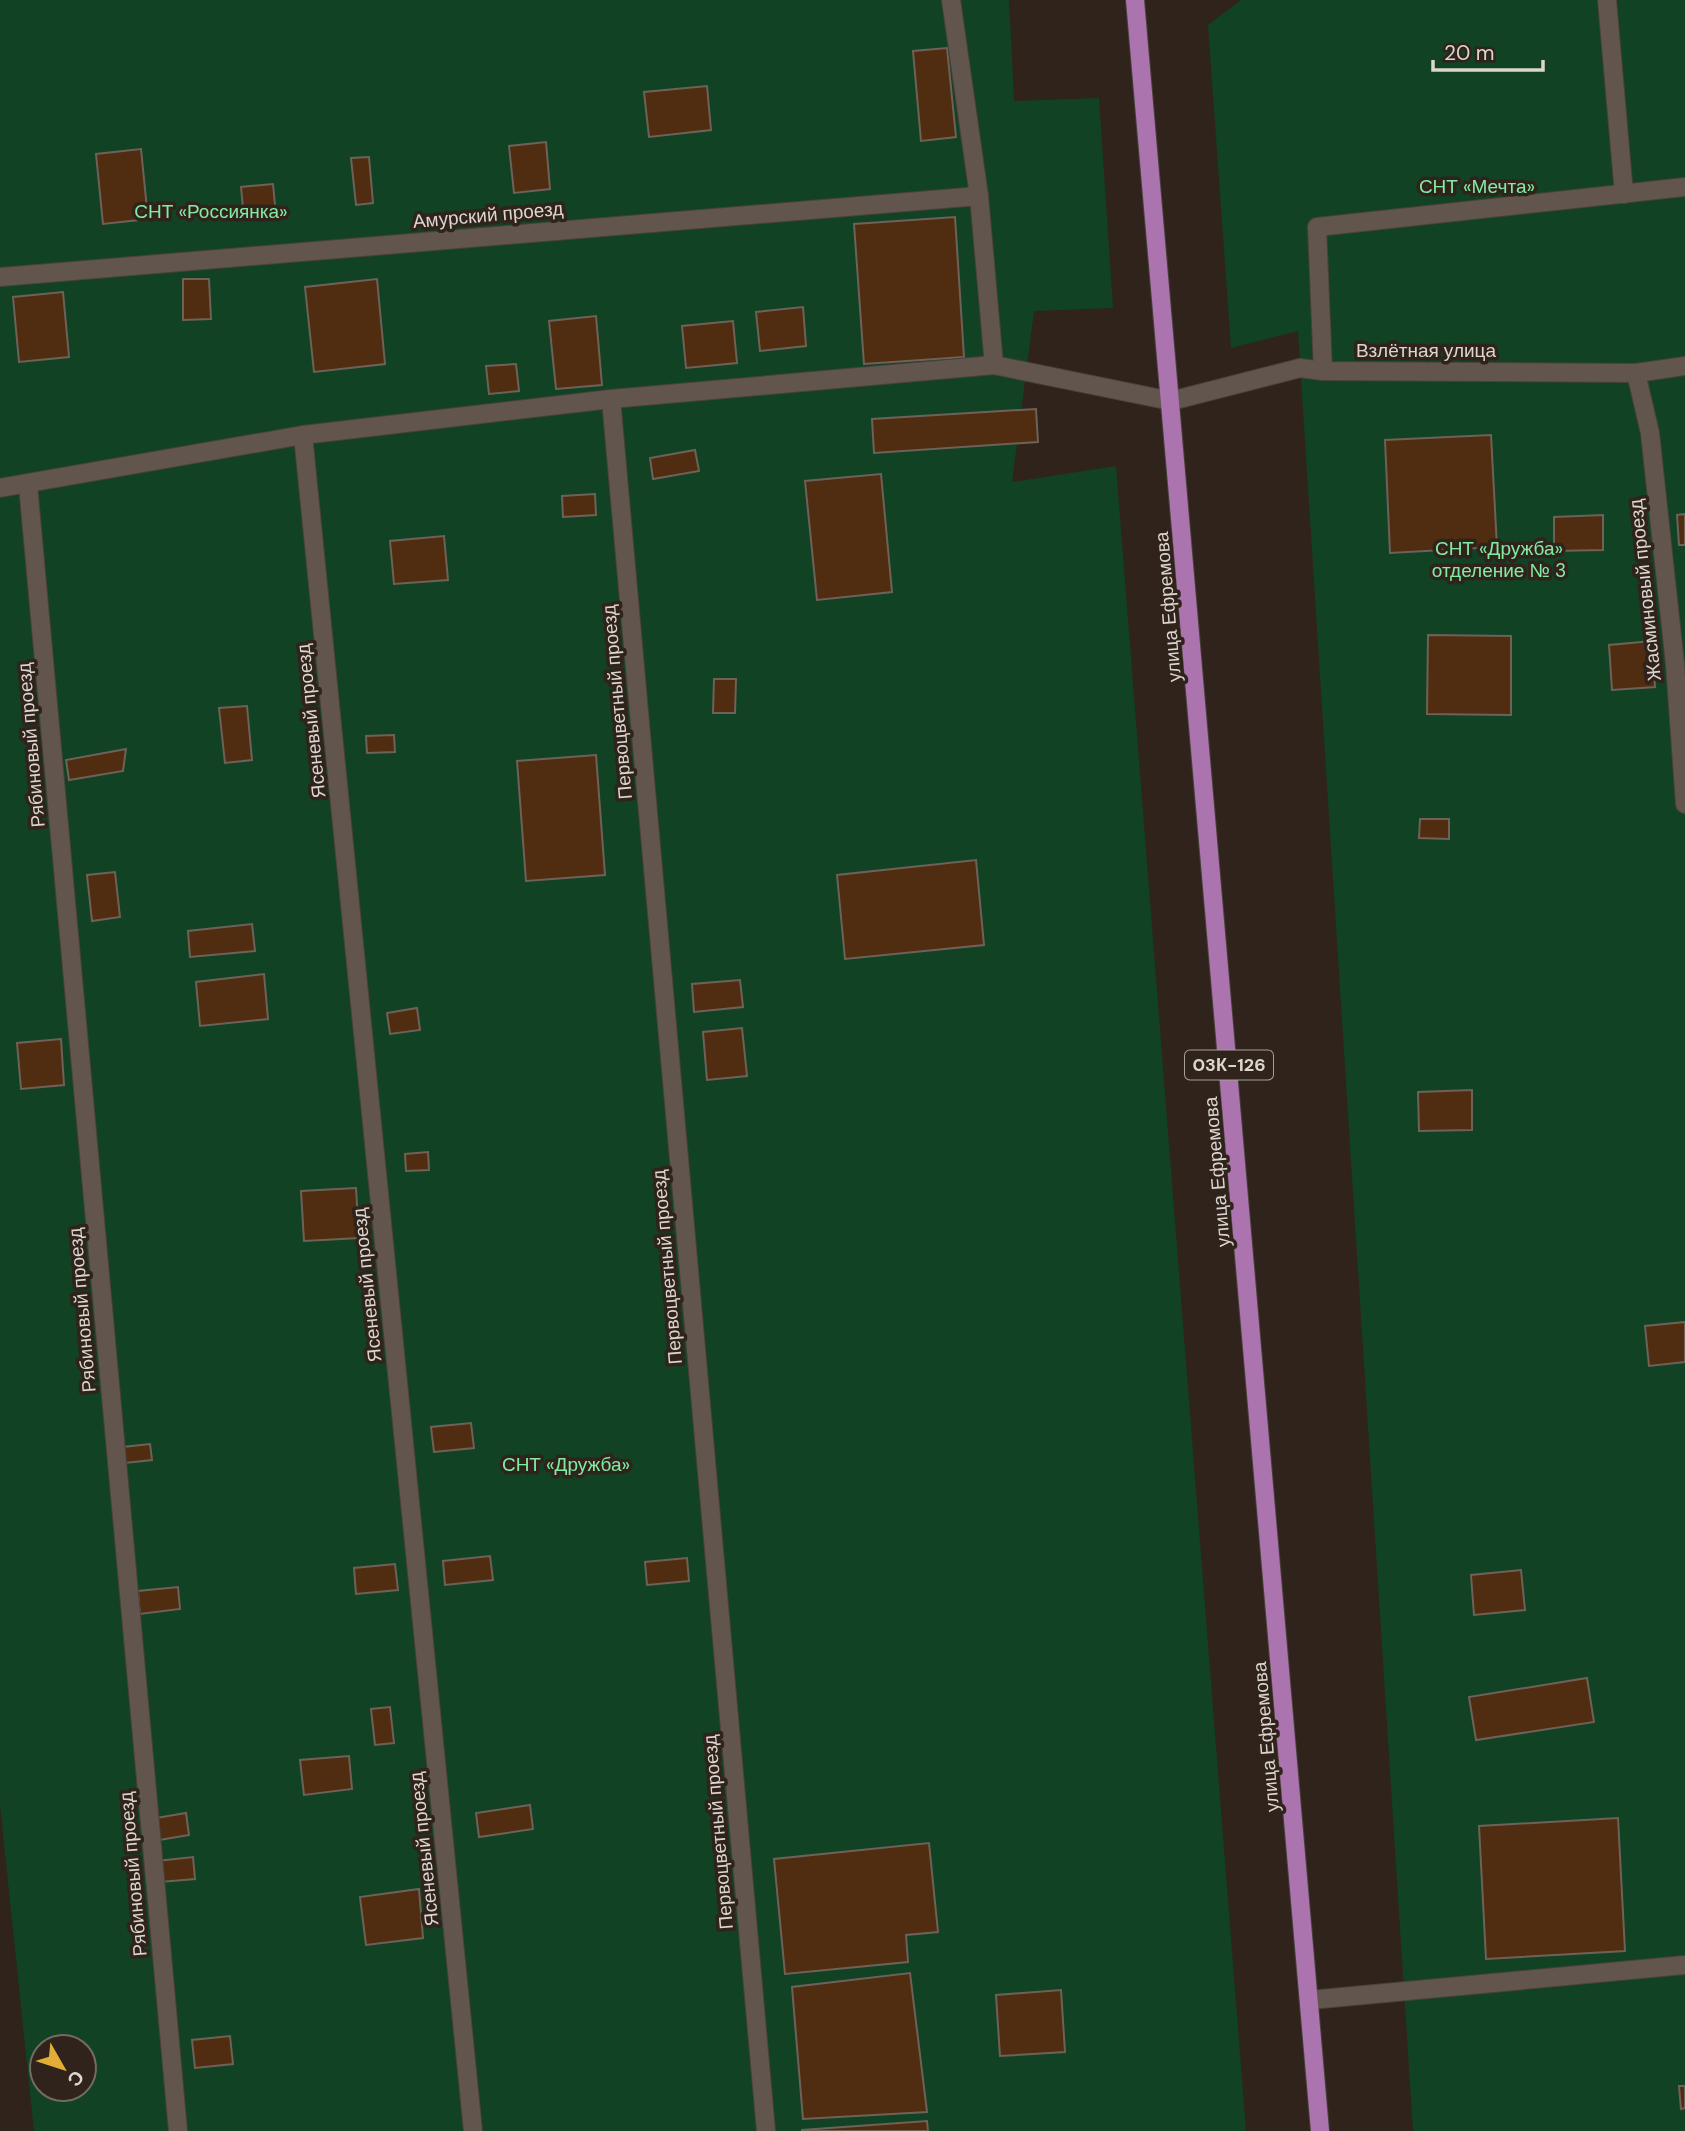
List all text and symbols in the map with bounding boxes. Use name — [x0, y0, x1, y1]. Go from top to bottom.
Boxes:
scale bar — [1433, 28, 1543, 72]
text: 20 m — [1444, 39, 1495, 67]
park label: СНТ «Мечта» — [1419, 174, 1535, 199]
street label: Амурский проезд — [412, 196, 564, 234]
park label: СНТ «Россиянка» — [134, 199, 288, 224]
street label: Взлётная улица — [1356, 338, 1497, 363]
street label: Жасминовый проезд — [1623, 498, 1667, 682]
street label: улица Ефремова — [1149, 530, 1187, 683]
park label: СНТ «Дружба» отделение № 3 — [1432, 536, 1566, 583]
street label: Первоцветный проезд — [596, 604, 638, 800]
street label: Ясеневый проезд — [290, 643, 332, 799]
street label: Рябиновый проезд — [11, 662, 51, 828]
road number: 03К-126 — [1185, 1050, 1273, 1080]
street label: улица Ефремова — [1198, 1095, 1236, 1248]
street label: Первоцветный проезд — [646, 1169, 688, 1365]
street label: Ясеневый проезд — [346, 1207, 388, 1363]
street label: Рябиновый проезд — [62, 1227, 102, 1393]
park label: СНТ «Дружба» — [502, 1452, 630, 1477]
street label: улица Ефремова — [1247, 1660, 1285, 1813]
street label: Первоцветный проезд — [697, 1734, 739, 1930]
street label: Ясеневый проезд — [403, 1771, 445, 1927]
street label: Рябиновый проезд — [113, 1791, 153, 1957]
north arrow — [28, 2033, 98, 2103]
text: С — [62, 2065, 90, 2092]

